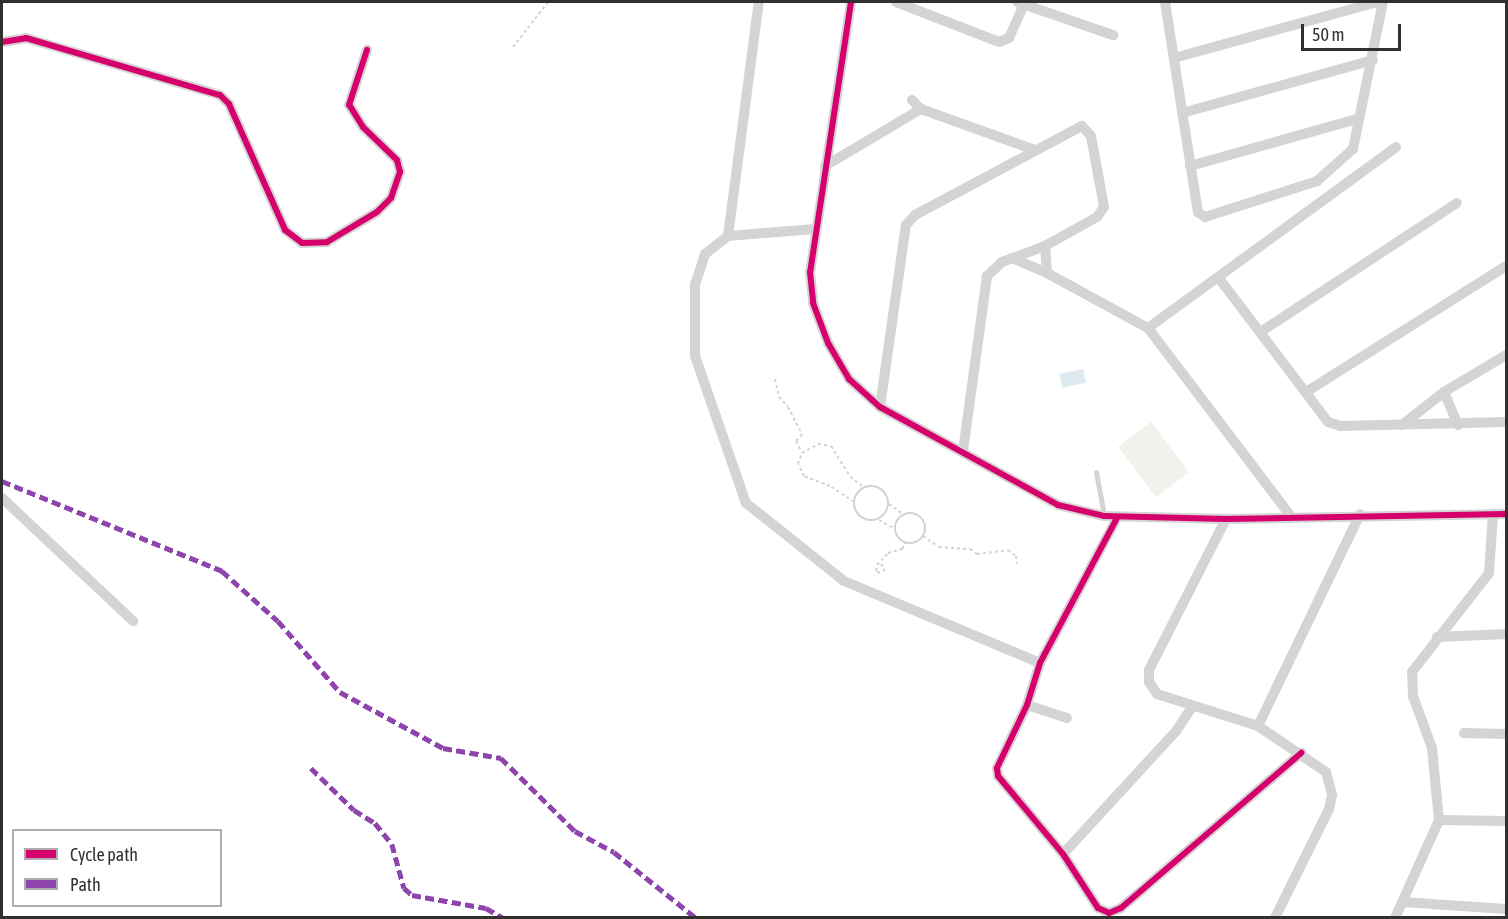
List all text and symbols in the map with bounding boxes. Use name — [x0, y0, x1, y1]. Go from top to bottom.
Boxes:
scale bar — [1304, 12, 1404, 50]
text: 50 m — [1312, 24, 1344, 45]
legend — [12, 829, 222, 907]
text: Cycle path — [70, 844, 138, 865]
text: Path — [70, 874, 101, 895]

